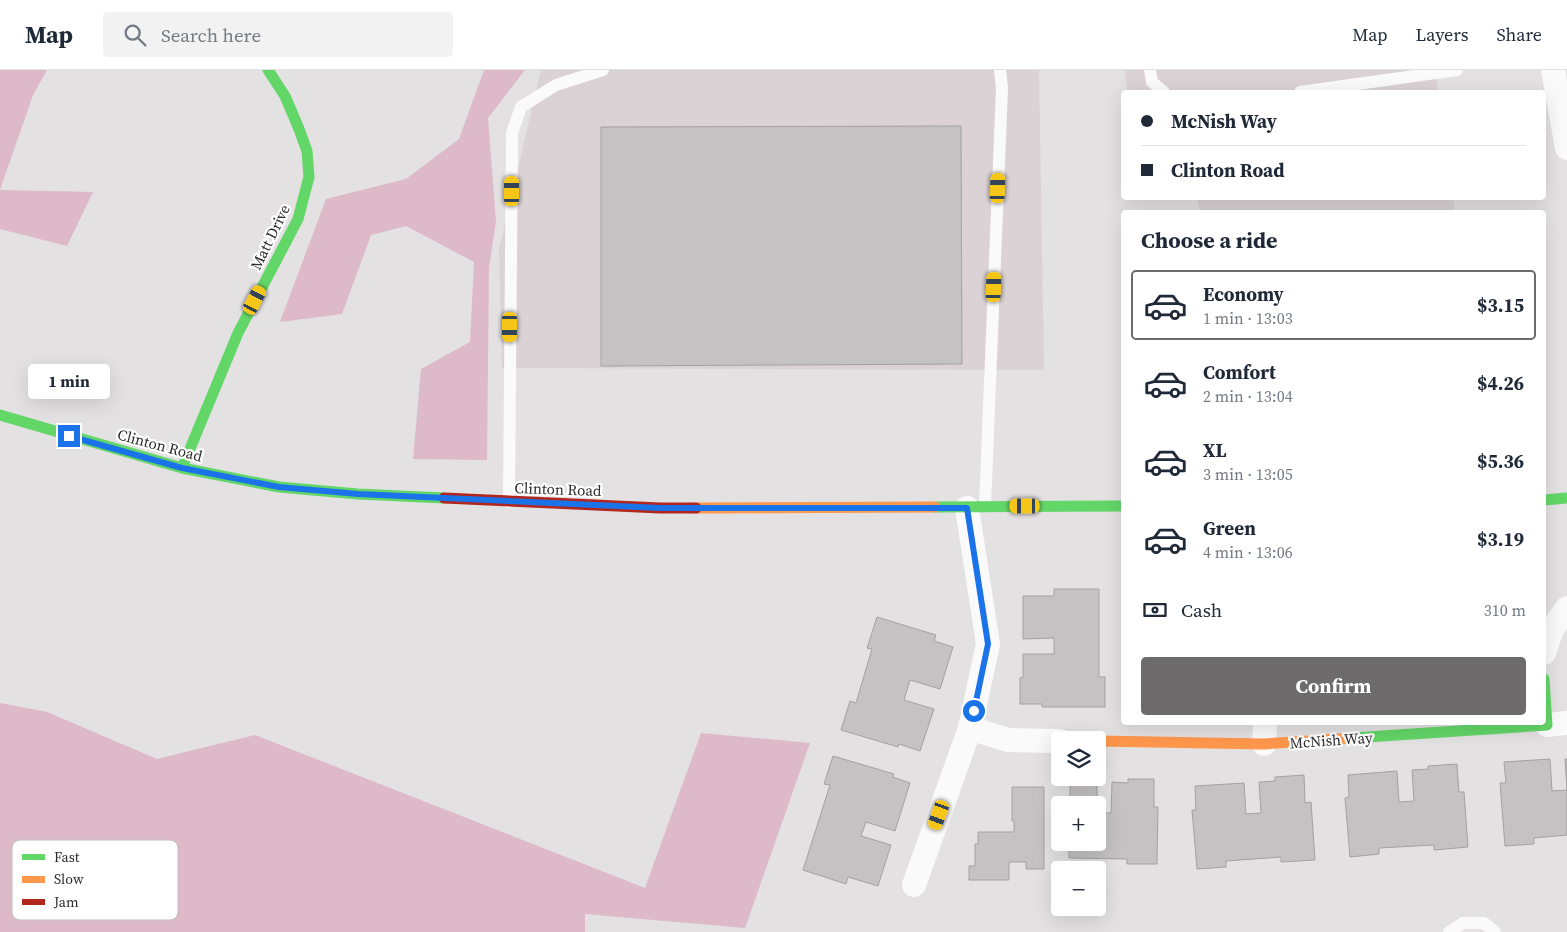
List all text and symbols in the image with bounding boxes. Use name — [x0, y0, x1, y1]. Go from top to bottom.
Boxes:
search box — [103, 12, 453, 57]
text: Map — [25, 18, 73, 51]
icon: search — [121, 21, 149, 49]
text: Search here — [161, 22, 261, 48]
text: Map — [1352, 22, 1387, 47]
text: Layers — [1415, 22, 1468, 47]
text: Share — [1496, 22, 1542, 47]
text: McNish Way — [1171, 108, 1277, 134]
text: Clinton Road — [1171, 157, 1284, 183]
car — [989, 173, 1006, 203]
car — [504, 176, 519, 206]
street label: Matt Drive — [245, 200, 295, 273]
text: Choose a ride — [1141, 225, 1278, 255]
car — [985, 272, 1002, 302]
text: Economy — [1203, 281, 1284, 307]
car — [241, 283, 268, 317]
icon: car — [1143, 283, 1188, 328]
text: $3.15 — [1477, 292, 1524, 318]
text: 1 min · 13:03 — [1203, 307, 1293, 329]
car — [502, 312, 517, 342]
text: Comfort — [1203, 359, 1276, 385]
icon: car — [1143, 361, 1188, 406]
callout: 1 min — [28, 364, 110, 398]
text: 1 min — [48, 370, 90, 392]
text: $4.26 — [1477, 370, 1524, 396]
text: 2 min · 13:04 — [1203, 385, 1293, 407]
street label: Clinton Road — [115, 424, 205, 467]
route end — [58, 425, 80, 447]
text: XL — [1203, 437, 1226, 463]
icon: car — [1143, 439, 1188, 484]
text: $5.36 — [1477, 448, 1524, 474]
text: 3 min · 13:05 — [1203, 463, 1293, 485]
street label: Clinton Road — [514, 477, 602, 501]
car — [1010, 499, 1040, 514]
text: Green — [1203, 515, 1256, 541]
icon: car — [1143, 517, 1188, 562]
text: $3.19 — [1477, 526, 1524, 552]
text: 4 min · 13:06 — [1203, 541, 1293, 563]
icon: cash — [1141, 596, 1169, 624]
text: Cash — [1181, 597, 1222, 623]
text: 310 m — [1484, 599, 1526, 621]
button: Confirm — [1141, 657, 1526, 715]
route start — [963, 700, 985, 722]
street label: McNish Way — [1289, 727, 1373, 753]
map controls — [1051, 731, 1106, 916]
button: layers — [1051, 731, 1106, 786]
button: + — [1051, 796, 1106, 851]
car — [926, 798, 951, 832]
legend — [12, 840, 178, 920]
text: Fast — [54, 847, 80, 867]
button: − — [1051, 861, 1106, 916]
text: Slow — [54, 869, 84, 889]
text: Jam — [53, 892, 79, 912]

